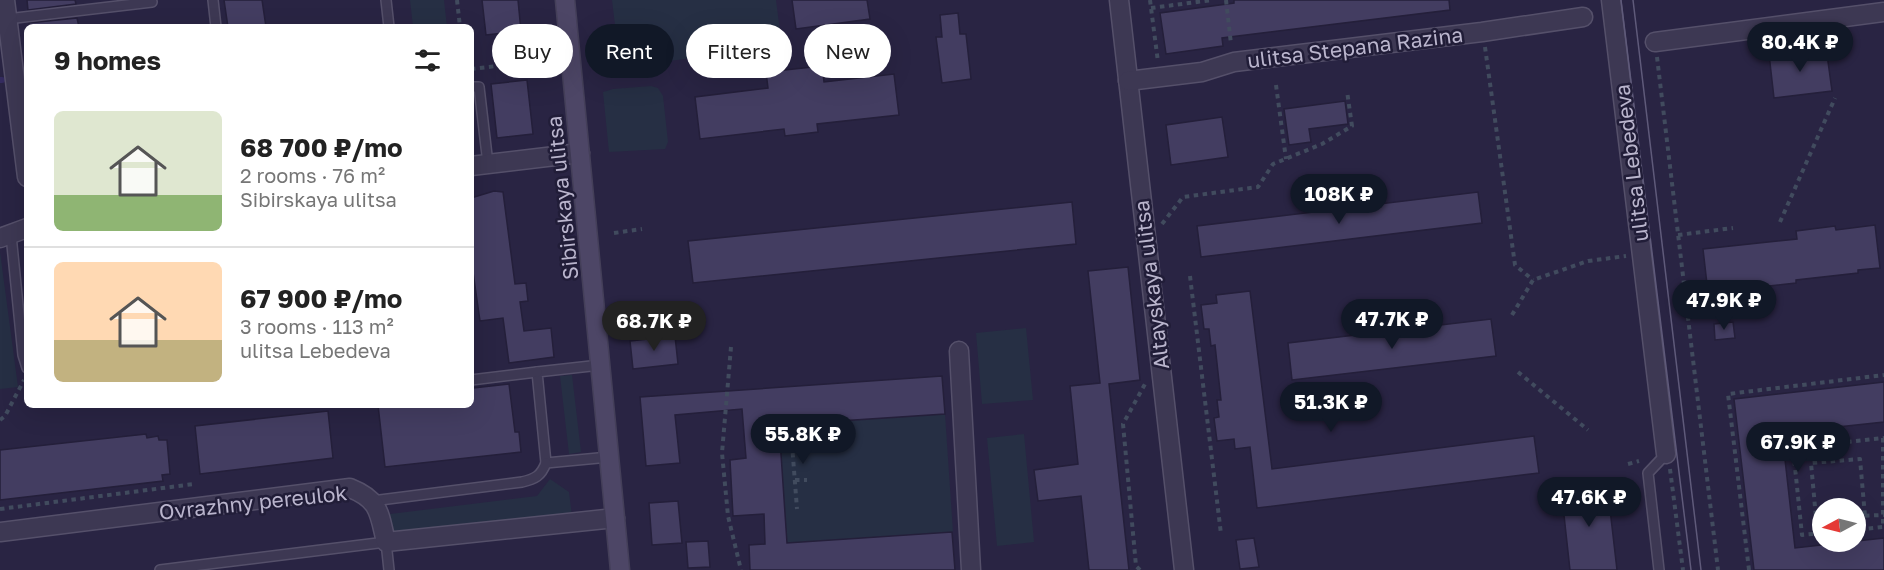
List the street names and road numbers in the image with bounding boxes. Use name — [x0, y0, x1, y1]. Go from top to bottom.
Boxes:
street label: ulitsa Stepana Razina — [1246, 21, 1464, 73]
street label: ulitsa Lebedeva — [1608, 83, 1654, 243]
street label: Sibirskaya ulitsa — [540, 115, 584, 281]
street label: Altayskaya ulitsa — [1128, 199, 1174, 371]
street label: Ovrazhny pereulok — [158, 479, 349, 525]

